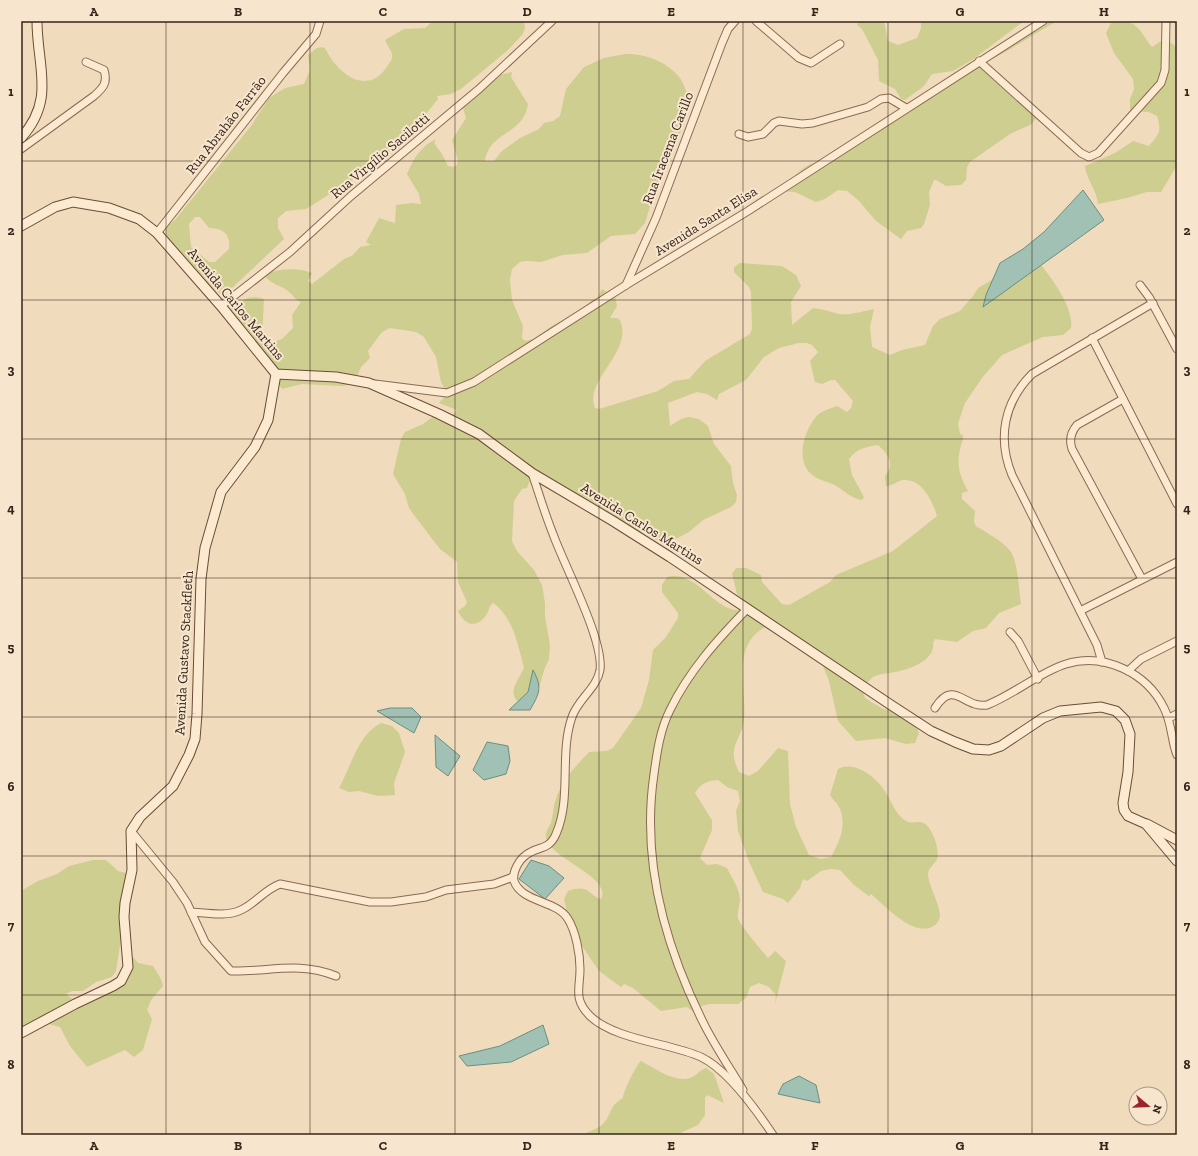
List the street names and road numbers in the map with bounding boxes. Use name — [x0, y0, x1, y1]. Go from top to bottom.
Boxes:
street label: Rua Abrahão Farrão — [182, 72, 270, 178]
street label: Rua Iracema Carillo — [639, 89, 697, 207]
street label: Rua Virgílio Sacilotti — [327, 110, 433, 202]
street label: Avenida Santa Elisa — [652, 183, 761, 259]
street label: Avenida Carlos Martins — [184, 244, 288, 364]
street label: Avenida Carlos Martins — [578, 479, 706, 569]
street label: Avenida Gustavo Stackfleth — [171, 570, 197, 736]

